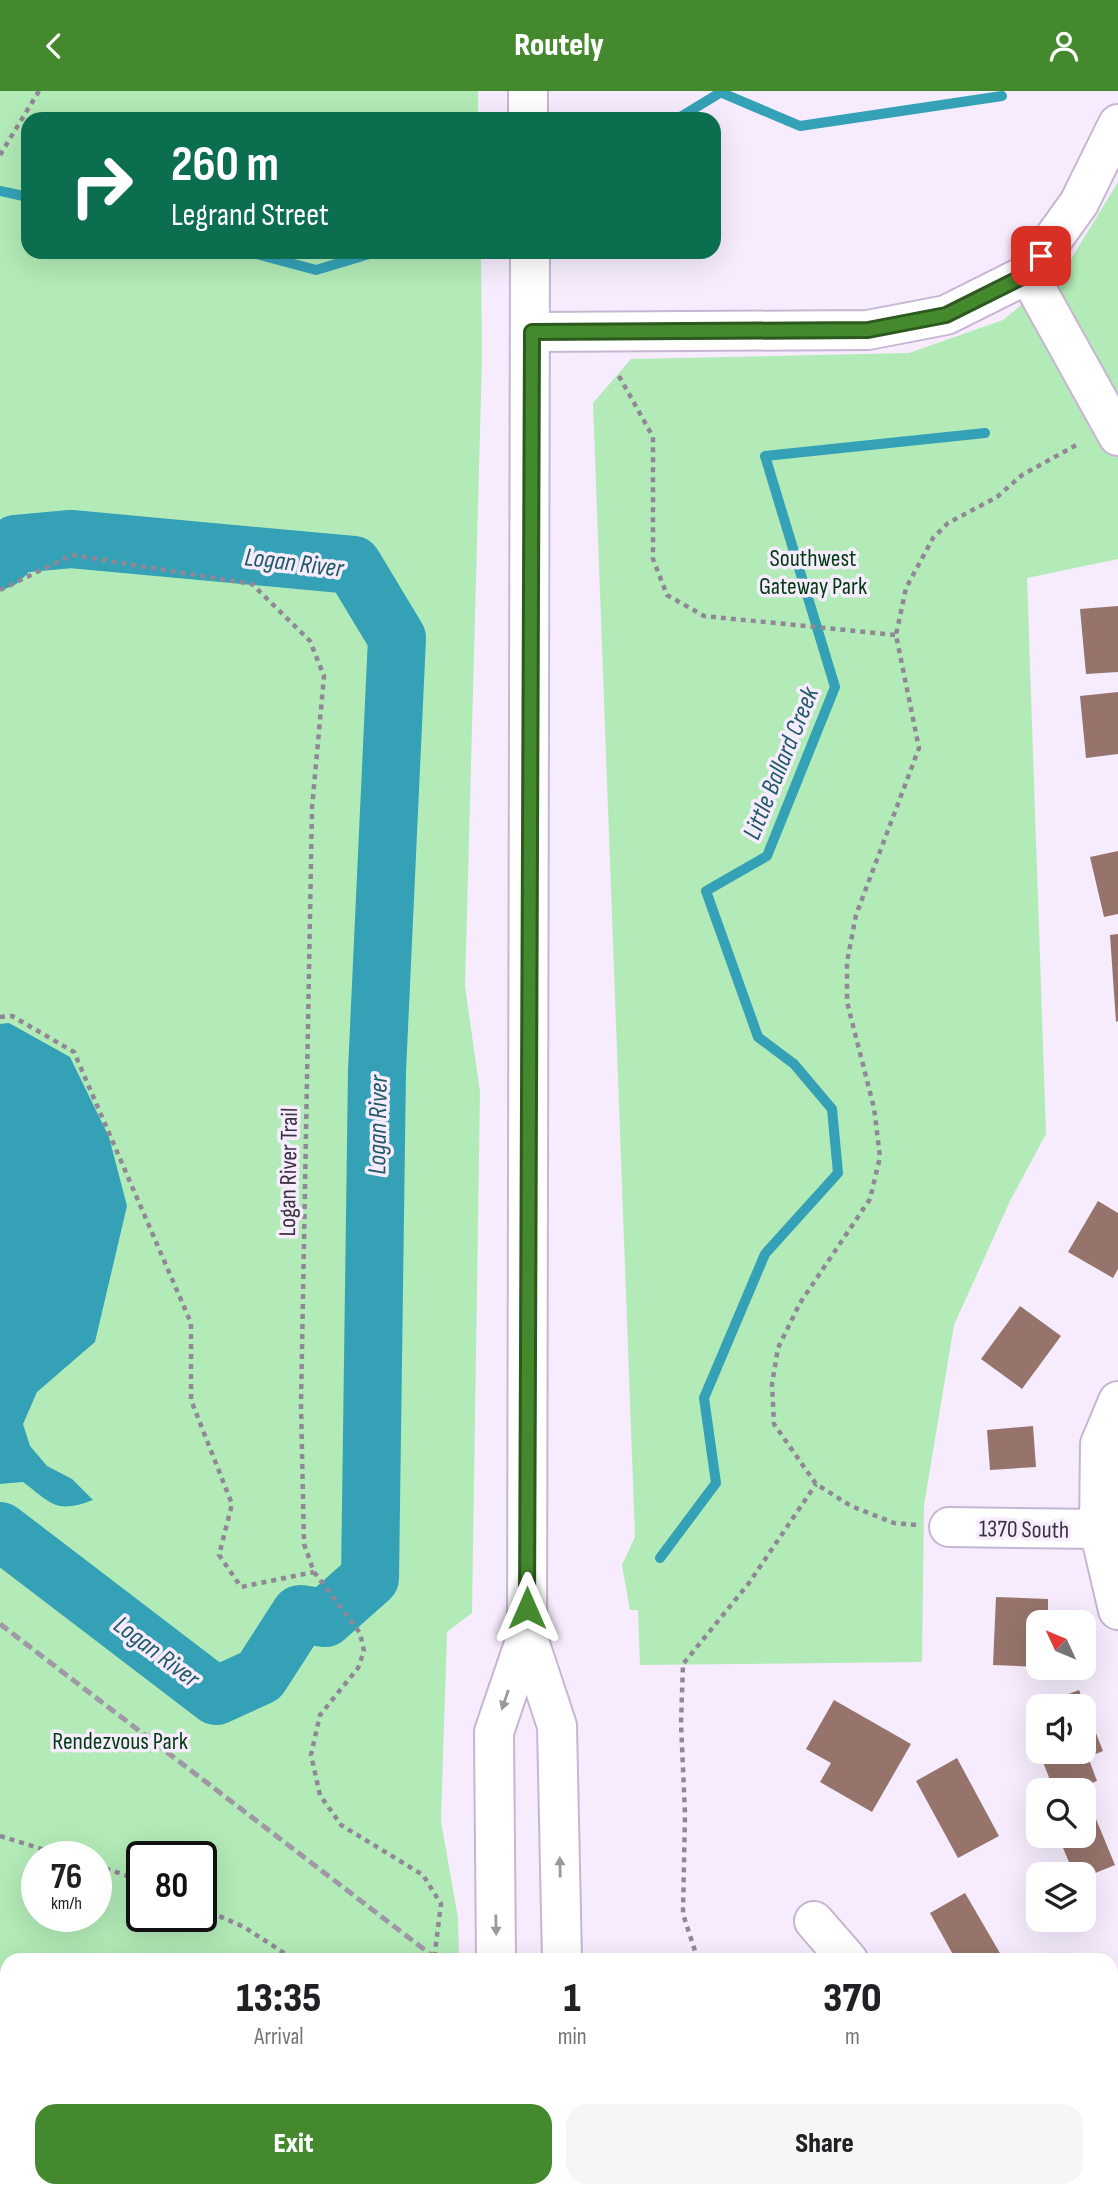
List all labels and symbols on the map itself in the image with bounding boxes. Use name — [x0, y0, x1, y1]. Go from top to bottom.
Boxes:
pin — [1011, 226, 1071, 286]
water label: Logan River — [243, 542, 347, 585]
park label: Southwest Gateway Park — [759, 544, 867, 601]
water label: Little Ballard Creek — [737, 682, 826, 844]
water label: Logan River — [362, 1073, 395, 1175]
street label: Logan River Trail — [273, 1107, 304, 1237]
street label: 1370 South — [979, 1514, 1069, 1545]
position arrow — [490, 1571, 564, 1645]
water label: Logan River — [107, 1610, 206, 1695]
north arrow — [1026, 1610, 1096, 1680]
one-way arrow — [499, 1689, 510, 1710]
park label: Rendezvous Park — [52, 1727, 188, 1756]
speed limit sign: 80 — [126, 1841, 217, 1932]
one-way arrow — [554, 1856, 565, 1878]
one-way arrow — [490, 1915, 502, 1937]

